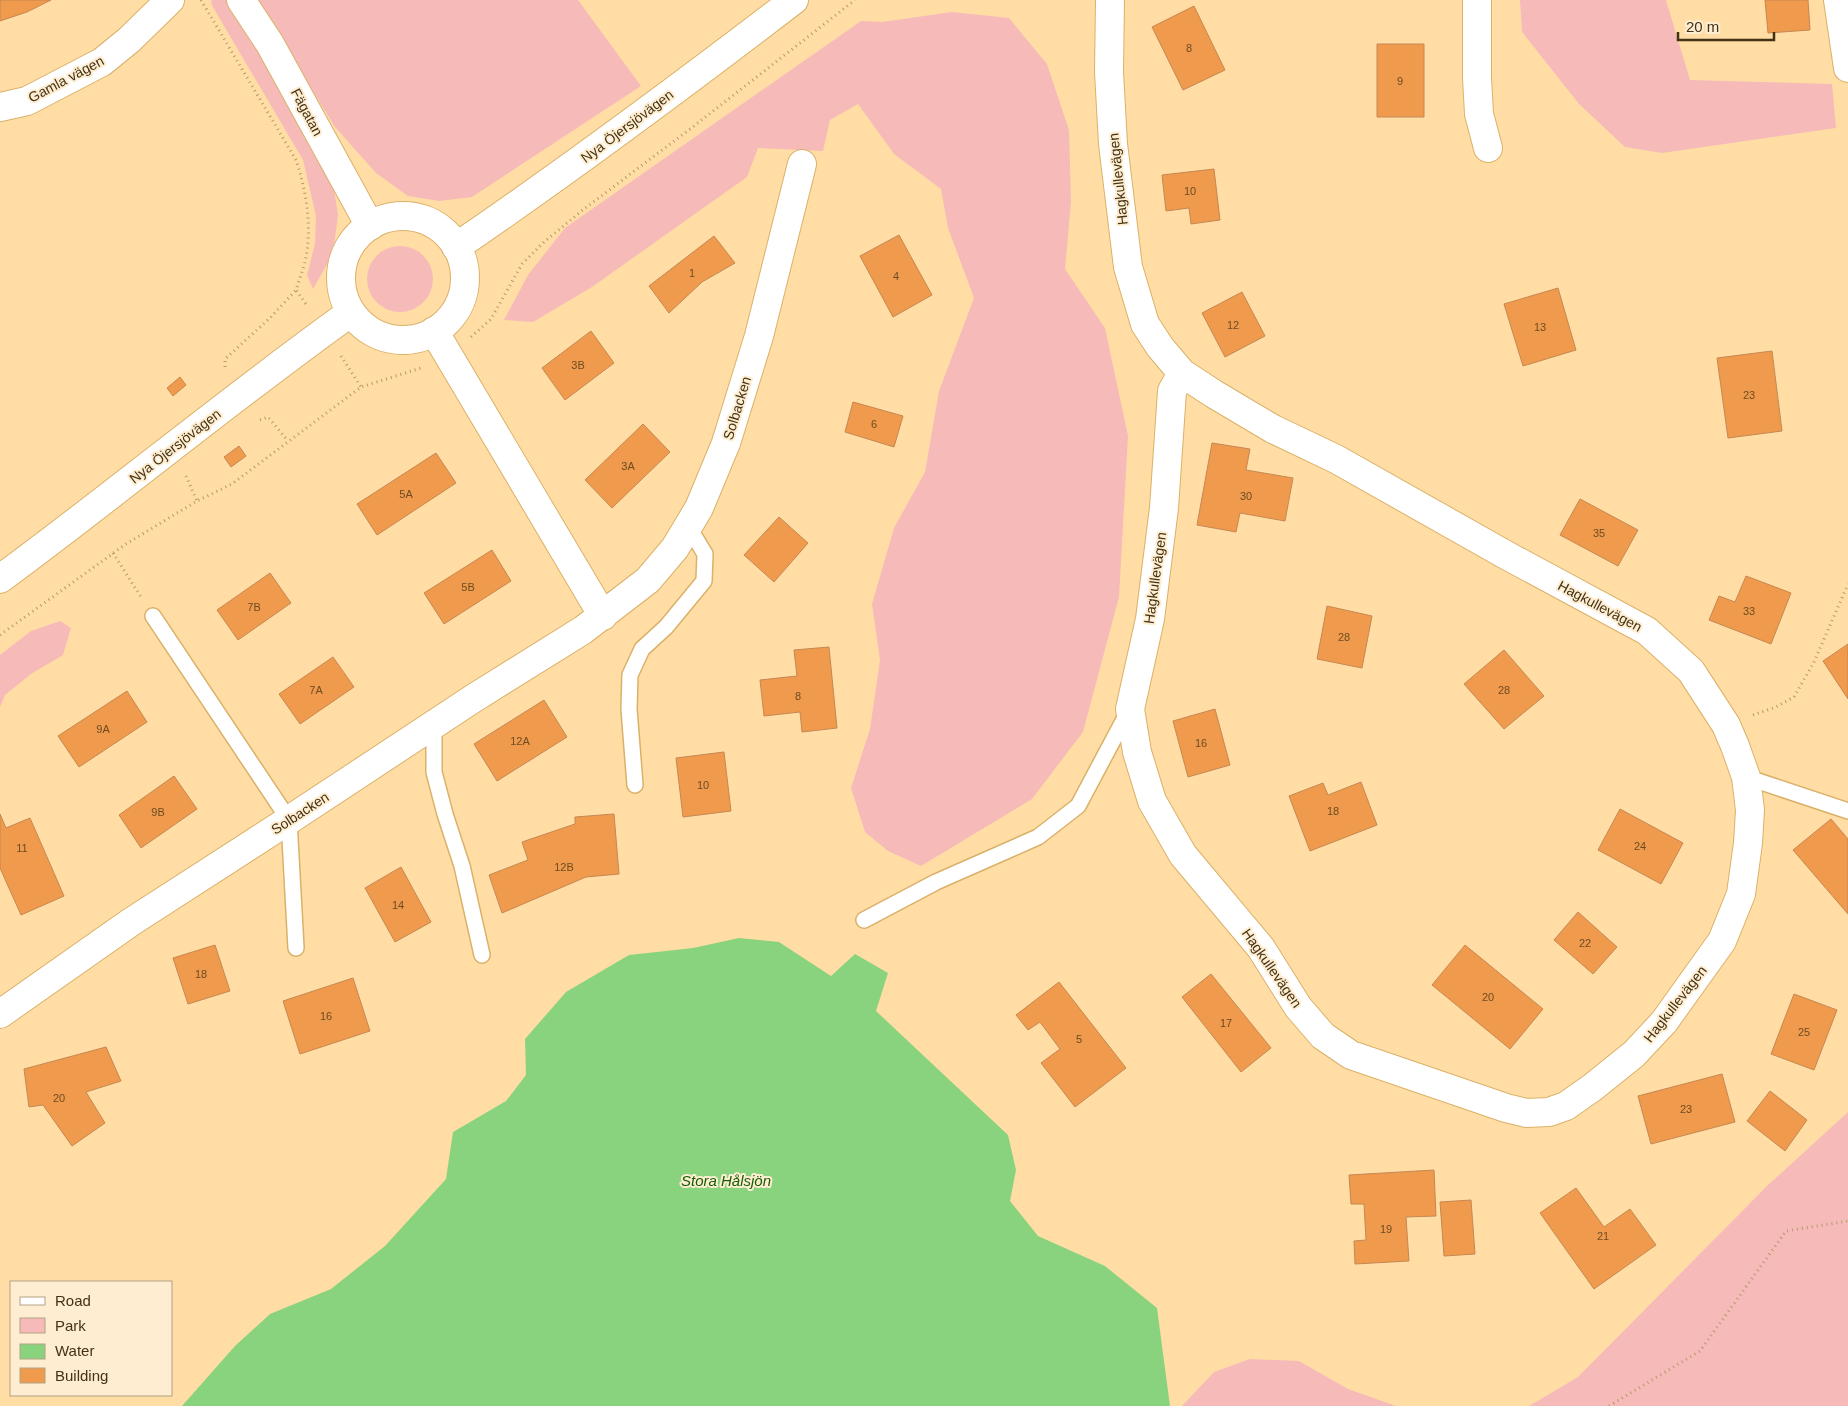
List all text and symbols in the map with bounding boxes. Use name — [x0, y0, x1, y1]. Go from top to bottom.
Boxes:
scale bar — [1678, 10, 1774, 42]
text: 20 m — [1686, 18, 1719, 35]
house number: 8 — [1186, 42, 1192, 54]
street label: Gamla vägen — [25, 52, 107, 106]
house number: 9 — [1397, 75, 1403, 87]
street label: Nya Öjersjövägen — [577, 85, 676, 166]
street label: Fägatan — [288, 86, 326, 138]
street label: Hagkullevägen — [1105, 132, 1131, 226]
house number: 10 — [1184, 185, 1196, 197]
house number: 1 — [689, 267, 695, 279]
house number: 4 — [893, 270, 899, 282]
house number: 12 — [1227, 319, 1239, 331]
house number: 13 — [1534, 321, 1546, 333]
house number: 3B — [571, 359, 585, 371]
street label: Solbacken — [720, 374, 754, 442]
house number: 23 — [1743, 389, 1755, 401]
street label: Nya Öjersjövägen — [126, 405, 224, 487]
house number: 6 — [871, 418, 877, 430]
house number: 3A — [621, 460, 635, 472]
house number: 5A — [399, 488, 413, 500]
house number: 30 — [1240, 490, 1252, 502]
house number: 35 — [1593, 527, 1605, 539]
street label: Hagkullevägen — [1141, 531, 1169, 625]
street label: Hagkullevägen — [1555, 577, 1645, 635]
house number: 5B — [461, 581, 475, 593]
house number: 7B — [247, 601, 261, 613]
house number: 33 — [1743, 605, 1755, 617]
house number: 28 — [1338, 631, 1350, 643]
house number: 7A — [309, 684, 323, 696]
house number: 28 — [1498, 684, 1510, 696]
house number: 8 — [795, 690, 801, 702]
house number: 9A — [96, 723, 110, 735]
house number: 12A — [510, 735, 530, 747]
house number: 16 — [1195, 737, 1207, 749]
house number: 10 — [697, 779, 709, 791]
street label: Solbacken — [268, 788, 332, 838]
house number: 18 — [1327, 805, 1339, 817]
house number: 9B — [151, 806, 165, 818]
house number: 24 — [1634, 840, 1646, 852]
house number: 11 — [16, 842, 28, 854]
house number: 12B — [554, 861, 574, 873]
house number: 14 — [392, 899, 404, 911]
street label: Hagkullevägen — [1239, 925, 1305, 1011]
house number: 22 — [1579, 937, 1591, 949]
street label: Hagkullevägen — [1640, 963, 1710, 1045]
house number: 18 — [195, 968, 207, 980]
house number: 20 — [1482, 991, 1494, 1003]
house number: 16 — [320, 1010, 332, 1022]
house number: 17 — [1220, 1017, 1232, 1029]
house number: 25 — [1798, 1026, 1810, 1038]
house number: 5 — [1076, 1033, 1082, 1045]
house number: 20 — [53, 1092, 65, 1104]
house number: 23 — [1680, 1103, 1692, 1115]
water label: Stora Hålsjön — [681, 1172, 771, 1189]
house number: 19 — [1380, 1223, 1392, 1235]
house number: 21 — [1597, 1230, 1609, 1242]
legend — [10, 1281, 172, 1396]
text: Road — [55, 1292, 91, 1309]
text: Park — [55, 1317, 86, 1334]
text: Water — [55, 1342, 94, 1359]
text: Building — [55, 1367, 108, 1384]

